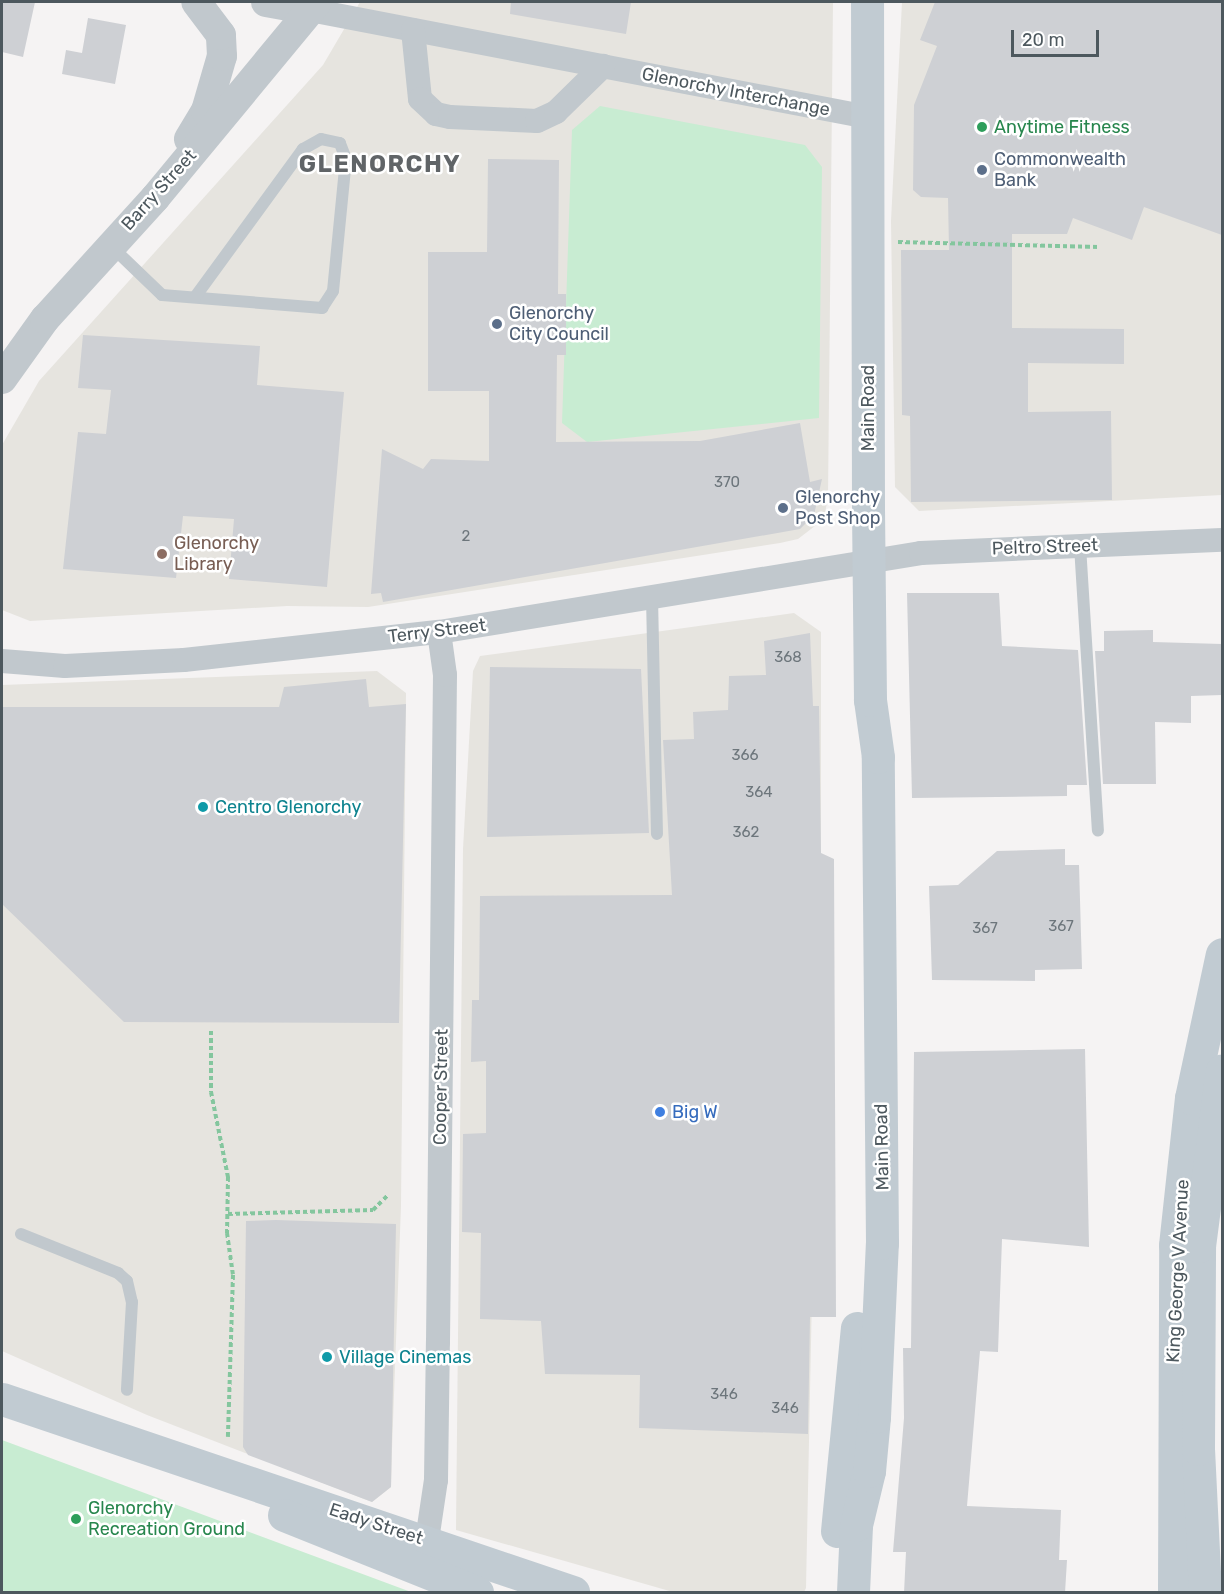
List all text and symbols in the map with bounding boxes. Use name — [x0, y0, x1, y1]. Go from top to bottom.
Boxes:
scale bar — [1014, 18, 1102, 56]
text: 20 m — [1022, 29, 1064, 51]
street label: Glenorchy Interchange — [640, 63, 832, 121]
place label: Anytime Fitness — [994, 116, 1130, 138]
marker: Anytime Fitness — [975, 120, 989, 134]
street label: Barry Street — [117, 145, 201, 235]
place label: Commonwealth Bank — [994, 149, 1126, 192]
district label: GLENORCHY — [299, 151, 461, 179]
marker: Commonwealth Bank — [975, 163, 989, 177]
place label: Glenorchy City Council — [509, 303, 609, 346]
marker: Glenorchy City Council — [490, 317, 504, 331]
street label: Main Road — [857, 365, 879, 451]
house number: 370 — [714, 474, 740, 492]
place label: Glenorchy Post Shop — [795, 487, 881, 530]
marker: Glenorchy Post Shop — [776, 501, 790, 515]
house number: 2 — [462, 528, 470, 546]
place label: Glenorchy Library — [174, 533, 259, 576]
street label: Peltro Street — [991, 534, 1099, 560]
marker: Glenorchy Library — [155, 547, 169, 561]
street label: Terry Street — [387, 614, 487, 648]
house number: 368 — [774, 649, 802, 667]
house number: 366 — [731, 747, 759, 765]
house number: 364 — [745, 784, 773, 802]
place label: Centro Glenorchy — [215, 796, 361, 818]
marker: Centro Glenorchy — [196, 800, 210, 814]
house number: 362 — [733, 824, 759, 842]
house number: 367 — [1048, 918, 1074, 936]
house number: 367 — [972, 920, 998, 938]
street label: Cooper Street — [429, 1028, 453, 1146]
place label: Big W — [672, 1101, 718, 1123]
street label: Main Road — [870, 1104, 894, 1190]
marker: Big W — [653, 1105, 667, 1119]
street label: King George V Avenue — [1162, 1178, 1194, 1364]
place label: Village Cinemas — [339, 1346, 471, 1368]
marker: Village Cinemas — [320, 1350, 334, 1364]
house number: 346 — [710, 1386, 738, 1404]
house number: 346 — [771, 1400, 799, 1418]
place label: Glenorchy Recreation Ground — [88, 1498, 245, 1540]
street label: Eady Street — [326, 1499, 426, 1549]
marker: Glenorchy Recreation Ground — [69, 1512, 83, 1526]

